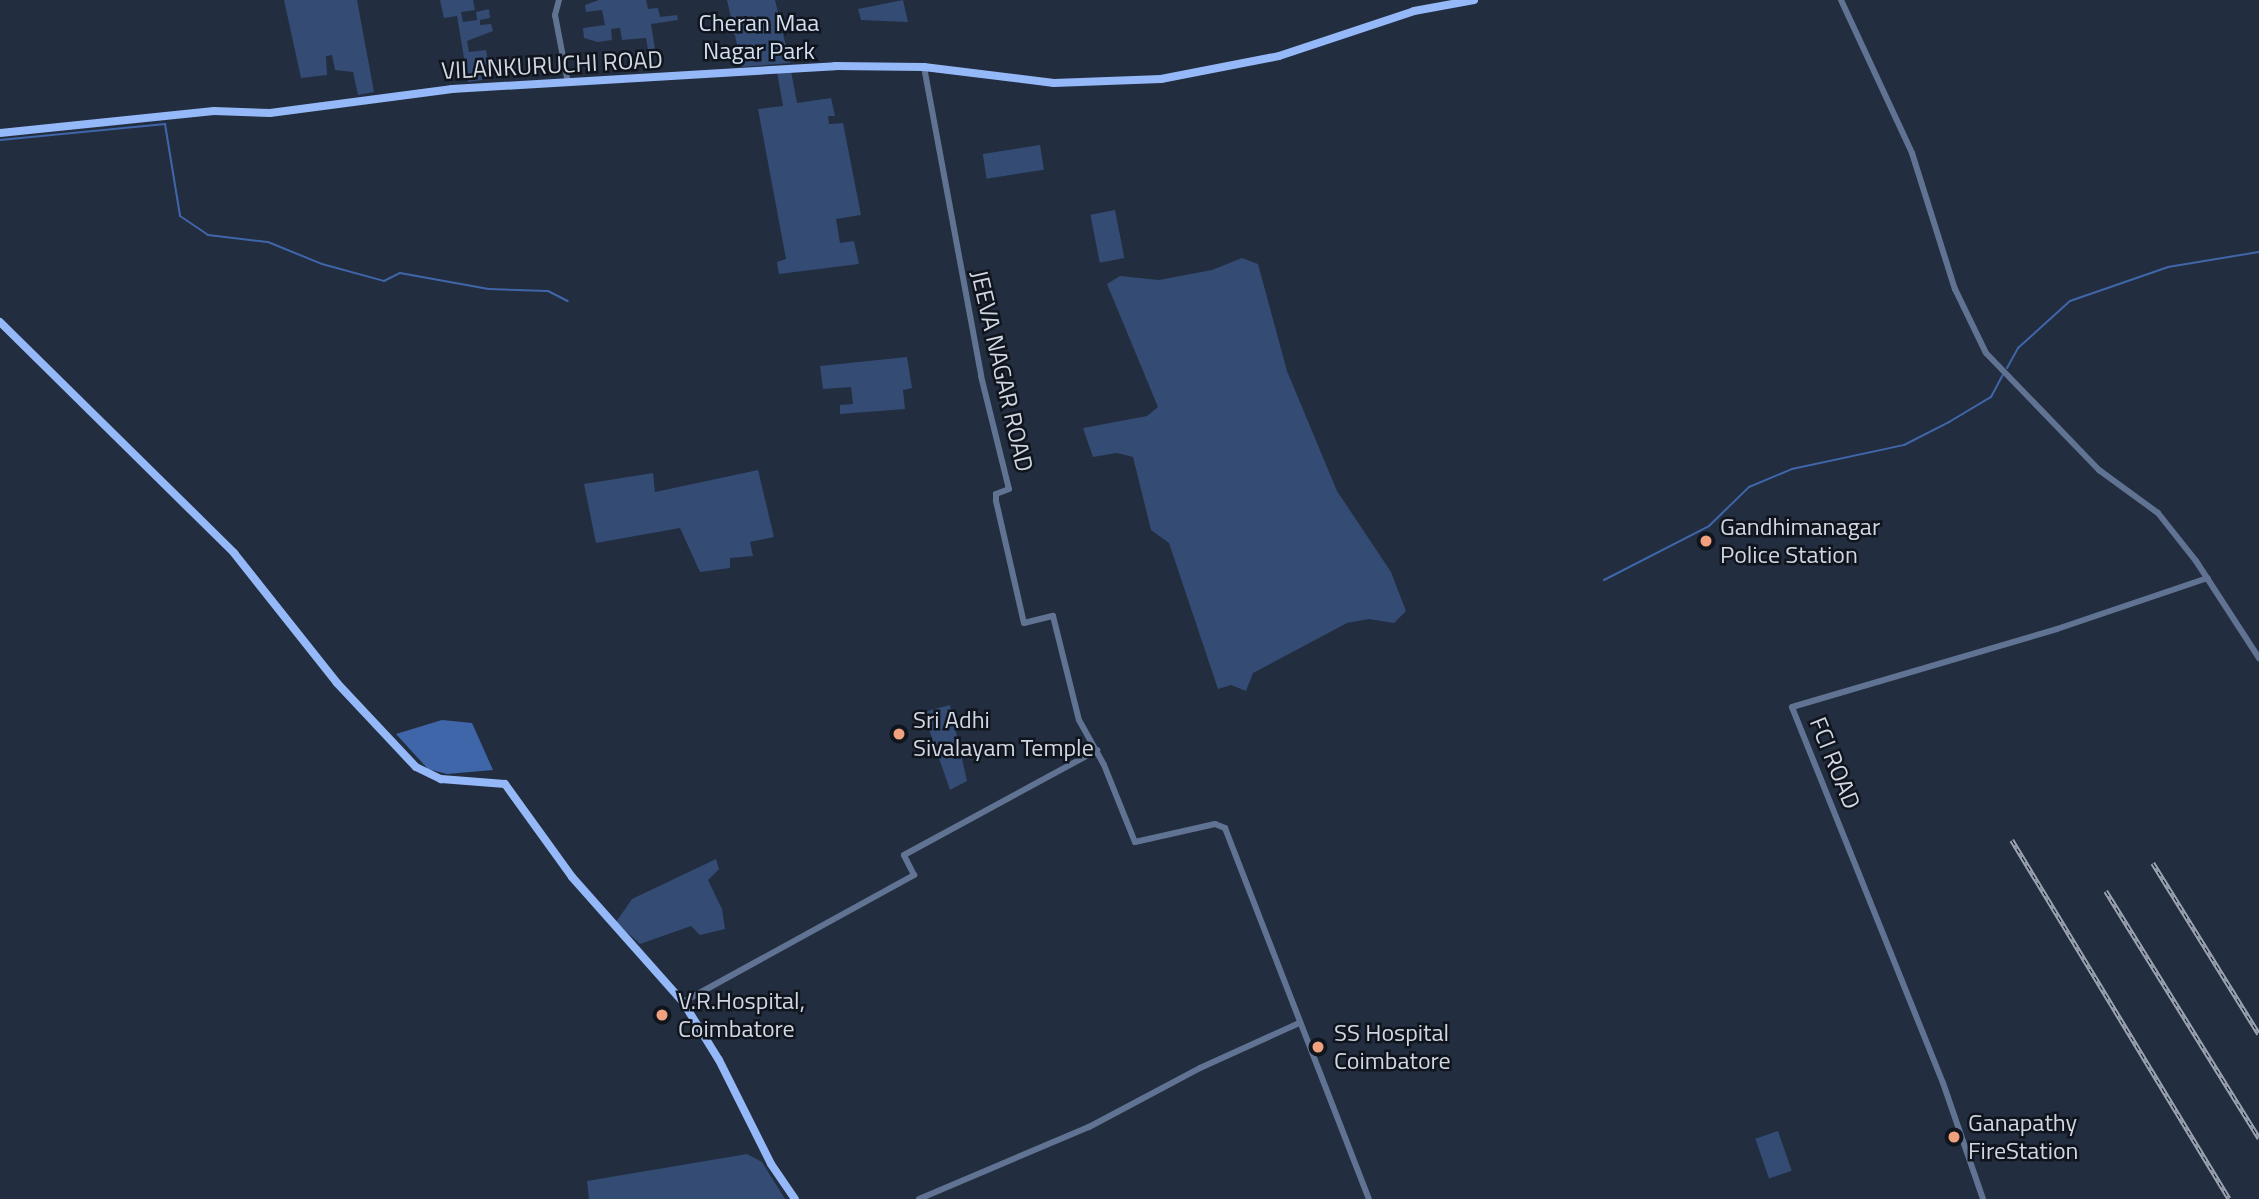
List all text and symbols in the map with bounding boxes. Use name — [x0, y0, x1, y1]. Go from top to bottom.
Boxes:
park label: Cheran Maa Nagar Park — [699, 9, 819, 65]
street label: VILANKURUCHI ROAD — [440, 45, 664, 85]
street label: JEEVA NAGAR ROAD — [965, 267, 1039, 475]
place label: Gandhimanagar Police Station — [1720, 513, 1880, 569]
marker: Gandhimanagar Police Station — [1698, 533, 1714, 549]
place label: Sri Adhi Sivalayam Temple — [913, 706, 1094, 762]
street label: FCI ROAD — [1804, 713, 1866, 813]
marker: Sri Adhi Sivalayam Temple — [891, 726, 907, 742]
place label: V.R.Hospital, Coimbatore — [678, 987, 805, 1043]
marker: V.R.Hospital, Coimbatore — [652, 1005, 672, 1025]
place label: SS Hospital Coimbatore — [1334, 1019, 1451, 1075]
marker: SS Hospital Coimbatore — [1308, 1037, 1328, 1057]
place label: Ganapathy FireStation — [1968, 1109, 2078, 1165]
marker: Ganapathy FireStation — [1946, 1129, 1962, 1145]

